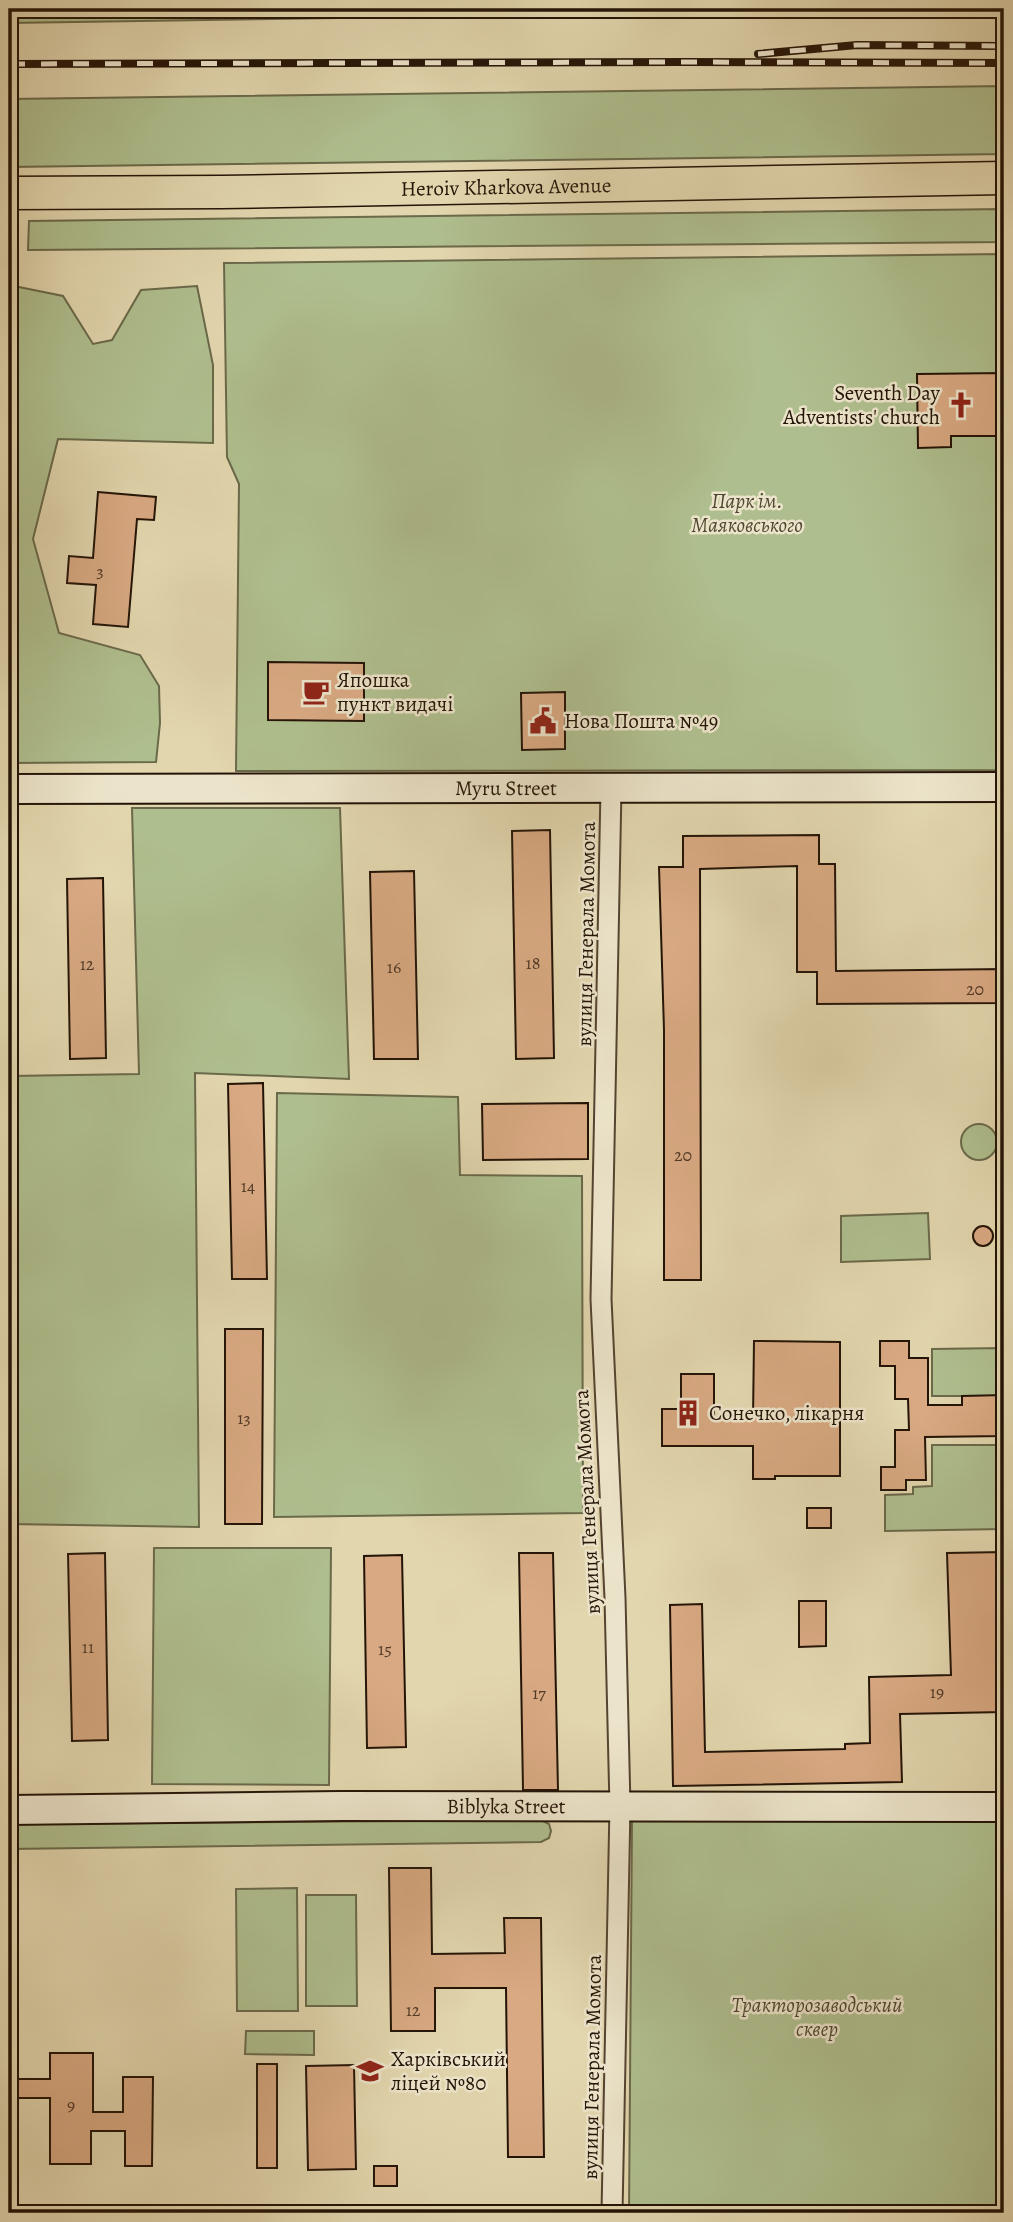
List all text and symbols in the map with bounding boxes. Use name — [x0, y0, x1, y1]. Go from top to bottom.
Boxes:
street label: Heroiv Kharkova Avenue — [400, 171, 612, 203]
place label: Seventh Day Adventists' church — [782, 379, 941, 431]
church icon: Seventh Day Adventists' church — [946, 390, 976, 420]
park label: Парк ім. Маяковського — [691, 487, 803, 539]
house number: 3 — [96, 559, 104, 583]
place label: Япошка пункт видачі — [337, 666, 453, 718]
cafe icon: Япошка пункт видачі — [301, 677, 331, 707]
public building icon: Нова Пошта №49 — [528, 706, 558, 736]
place label: Нова Пошта №49 — [564, 707, 718, 735]
street label: Myru Street — [455, 774, 557, 802]
street label: вулиця Генерала Момота — [570, 821, 602, 1047]
house number: 18 — [526, 951, 540, 975]
house number: 12 — [80, 952, 95, 976]
house number: 16 — [387, 955, 401, 979]
house number: 20 — [966, 977, 984, 1001]
house number: 20 — [674, 1143, 692, 1167]
house number: 14 — [241, 1174, 255, 1198]
street label: вулиця Генерала Момота — [567, 1389, 607, 1615]
building icon: Сонечко, лікарня — [673, 1398, 703, 1428]
place label: Сонечко, лікарня — [709, 1399, 864, 1427]
house number: 13 — [237, 1406, 251, 1430]
house number: 11 — [82, 1635, 94, 1659]
house number: 15 — [378, 1637, 392, 1661]
house number: 19 — [930, 1680, 944, 1704]
house number: 17 — [532, 1681, 546, 1705]
street label: Biblyka Street — [446, 1792, 566, 1820]
street label: вулиця Генерала Момота — [576, 1954, 608, 2180]
park label: Тракторозаводський сквер — [732, 1991, 902, 2043]
house number: 12 — [406, 1998, 421, 2022]
place label: Харківський ліцей №80 — [391, 2045, 506, 2097]
school or university icon: Харківський ліцей №80 — [355, 2056, 385, 2086]
house number: 9 — [67, 2093, 75, 2117]

